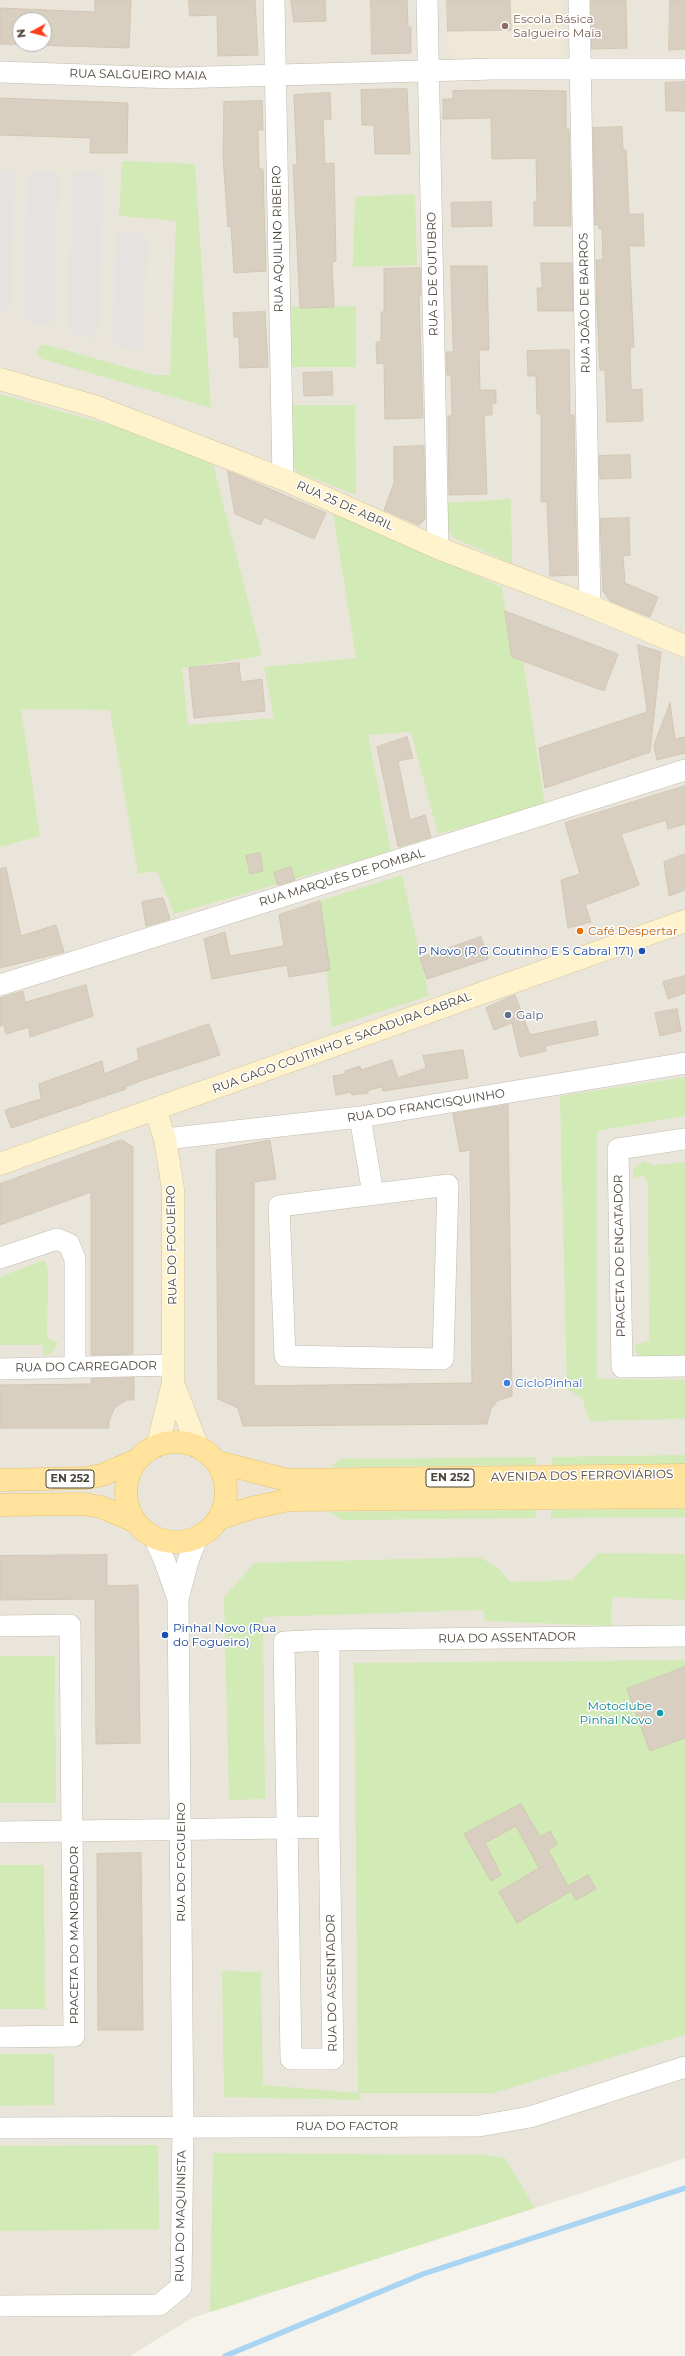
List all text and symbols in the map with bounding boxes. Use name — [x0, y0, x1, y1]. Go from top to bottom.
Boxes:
north arrow — [12, 12, 52, 52]
place label: Escola Básica Salgueiro Maia — [513, 12, 602, 40]
marker: Escola Básica Salgueiro Maia — [500, 21, 510, 31]
text: N — [14, 28, 29, 39]
street label: RUA SALGUEIRO MAIA — [69, 67, 207, 83]
street label: RUA AQUILINO RIBEIRO — [270, 165, 286, 313]
street label: RUA 5 DE OUTUBRO — [425, 212, 441, 336]
street label: RUA JOÃO DE BARROS — [577, 232, 593, 374]
street label: RUA 25 DE ABRIL — [294, 478, 396, 534]
street label: RUA MARQUÊS DE POMBAL — [257, 846, 427, 910]
place label: Café Despertar — [588, 924, 678, 938]
marker: Café Despertar — [575, 926, 585, 936]
place label: P Novo (R G Coutinho E S Cabral 171) — [418, 944, 634, 958]
marker: P Novo (R G Coutinho E S Cabral 171) — [637, 946, 647, 956]
street label: RUA GAGO COUTINHO E SACADURA CABRAL — [210, 989, 474, 1097]
place label: Galp — [516, 1008, 544, 1022]
marker: Galp — [503, 1010, 513, 1020]
street label: RUA DO FRANCISQUINHO — [346, 1086, 506, 1126]
street label: PRACETA DO ENGATADOR — [611, 1175, 629, 1337]
street label: RUA DO FOGUEIRO — [164, 1185, 180, 1305]
street label: RUA DO CARREGADOR — [15, 1359, 157, 1375]
place label: CicloPinhal — [515, 1376, 583, 1390]
marker: CicloPinhal — [502, 1378, 512, 1388]
street label: AVENIDA DOS FERROVIÁRIOS — [490, 1467, 674, 1485]
road number: EN 252 — [426, 1469, 474, 1487]
road number: EN 252 — [46, 1470, 94, 1488]
place label: Pinhal Novo (Rua do Fogueiro) — [173, 1621, 276, 1649]
marker: Pinhal Novo (Rua do Fogueiro) — [160, 1630, 170, 1640]
street label: RUA DO ASSENTADOR — [438, 1630, 576, 1646]
place label: Motoclube Pinhal Novo — [580, 1699, 652, 1727]
marker: Motoclube Pinhal Novo — [655, 1708, 665, 1718]
street label: RUA DO FOGUEIRO — [174, 1802, 188, 1922]
street label: PRACETA DO MANOBRADOR — [67, 1846, 81, 2024]
street label: RUA DO ASSENTADOR — [324, 1914, 340, 2052]
street label: RUA DO FACTOR — [296, 2119, 398, 2133]
street label: RUA DO MAQUINISTA — [173, 2150, 189, 2282]

